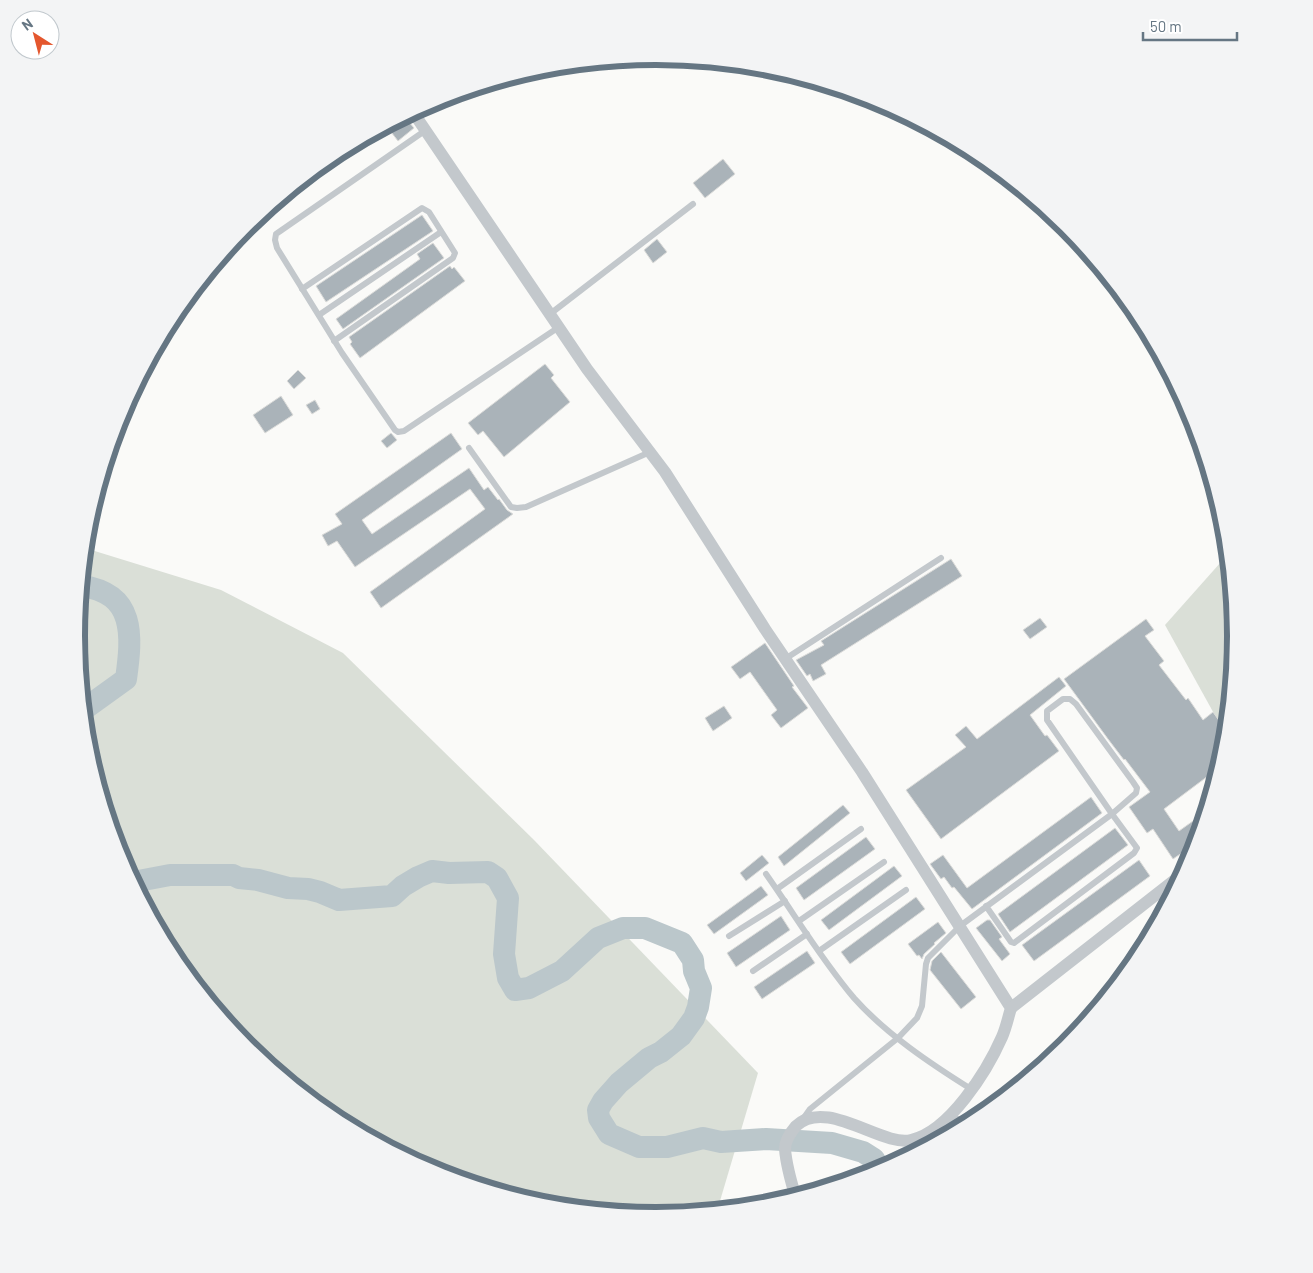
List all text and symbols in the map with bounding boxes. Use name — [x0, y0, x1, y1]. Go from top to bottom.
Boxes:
north arrow — [10, 10, 60, 60]
scale bar — [1143, 10, 1237, 42]
text: N — [18, 14, 36, 34]
text: 50 m — [1150, 17, 1182, 35]

